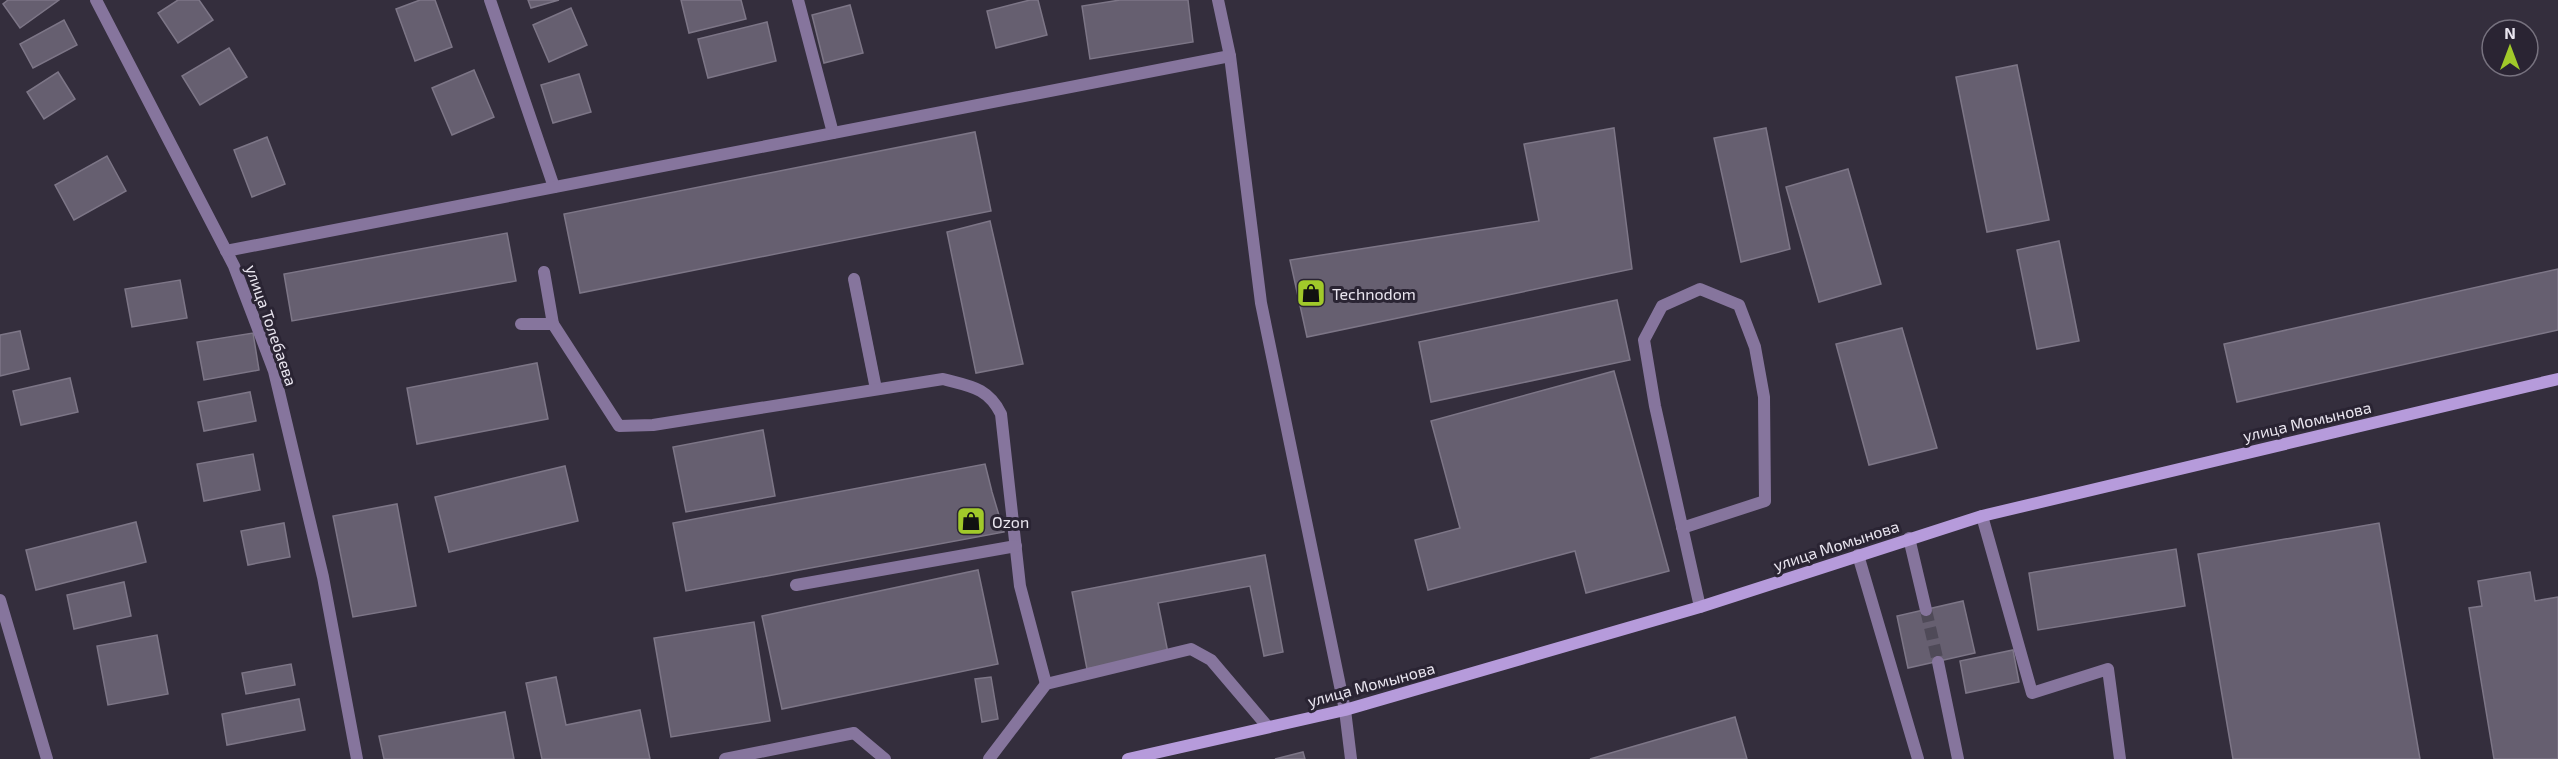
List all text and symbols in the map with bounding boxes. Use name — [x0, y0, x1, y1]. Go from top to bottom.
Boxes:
north arrow — [2480, 18, 2540, 78]
text: N — [2504, 23, 2516, 42]
street label: улица Толебаева — [241, 262, 302, 388]
shop icon: Technodom — [1295, 277, 1327, 309]
place label: Technodom — [1332, 284, 1416, 303]
street label: улица Момынова — [2241, 397, 2373, 446]
shop icon: Ozon — [955, 505, 987, 537]
place label: Ozon — [992, 512, 1029, 531]
street label: улица Момынова — [1771, 516, 1902, 575]
street label: улица Момынова — [1305, 658, 1437, 711]

